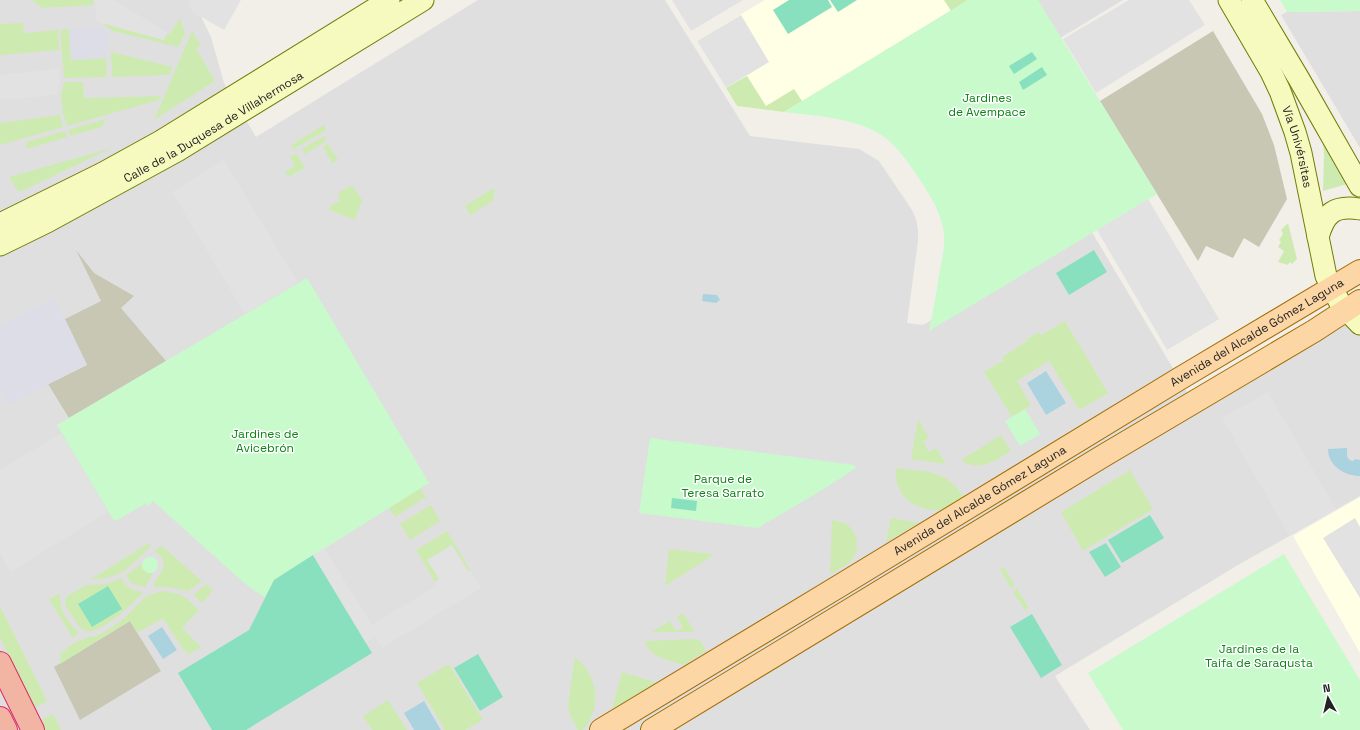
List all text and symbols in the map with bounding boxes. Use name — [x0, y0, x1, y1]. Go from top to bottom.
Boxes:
street label: Calle de la Duquesa de Villahermosa — [121, 67, 306, 187]
park label: Jardines de Avempace — [948, 90, 1026, 120]
street label: Vía Univérsitas — [1278, 104, 1316, 189]
street label: Avenida del Alcalde Gómez Laguna — [1167, 274, 1347, 391]
park label: Jardines de Avicebrón — [231, 426, 299, 456]
street label: Avenida del Alcalde Gómez Laguna — [890, 442, 1069, 559]
park label: Parque de Teresa Sarrato — [682, 471, 764, 501]
park label: Jardines de la Taifa de Saraqusta — [1205, 641, 1313, 671]
north arrow — [1308, 678, 1348, 718]
text: N — [1322, 681, 1331, 696]

